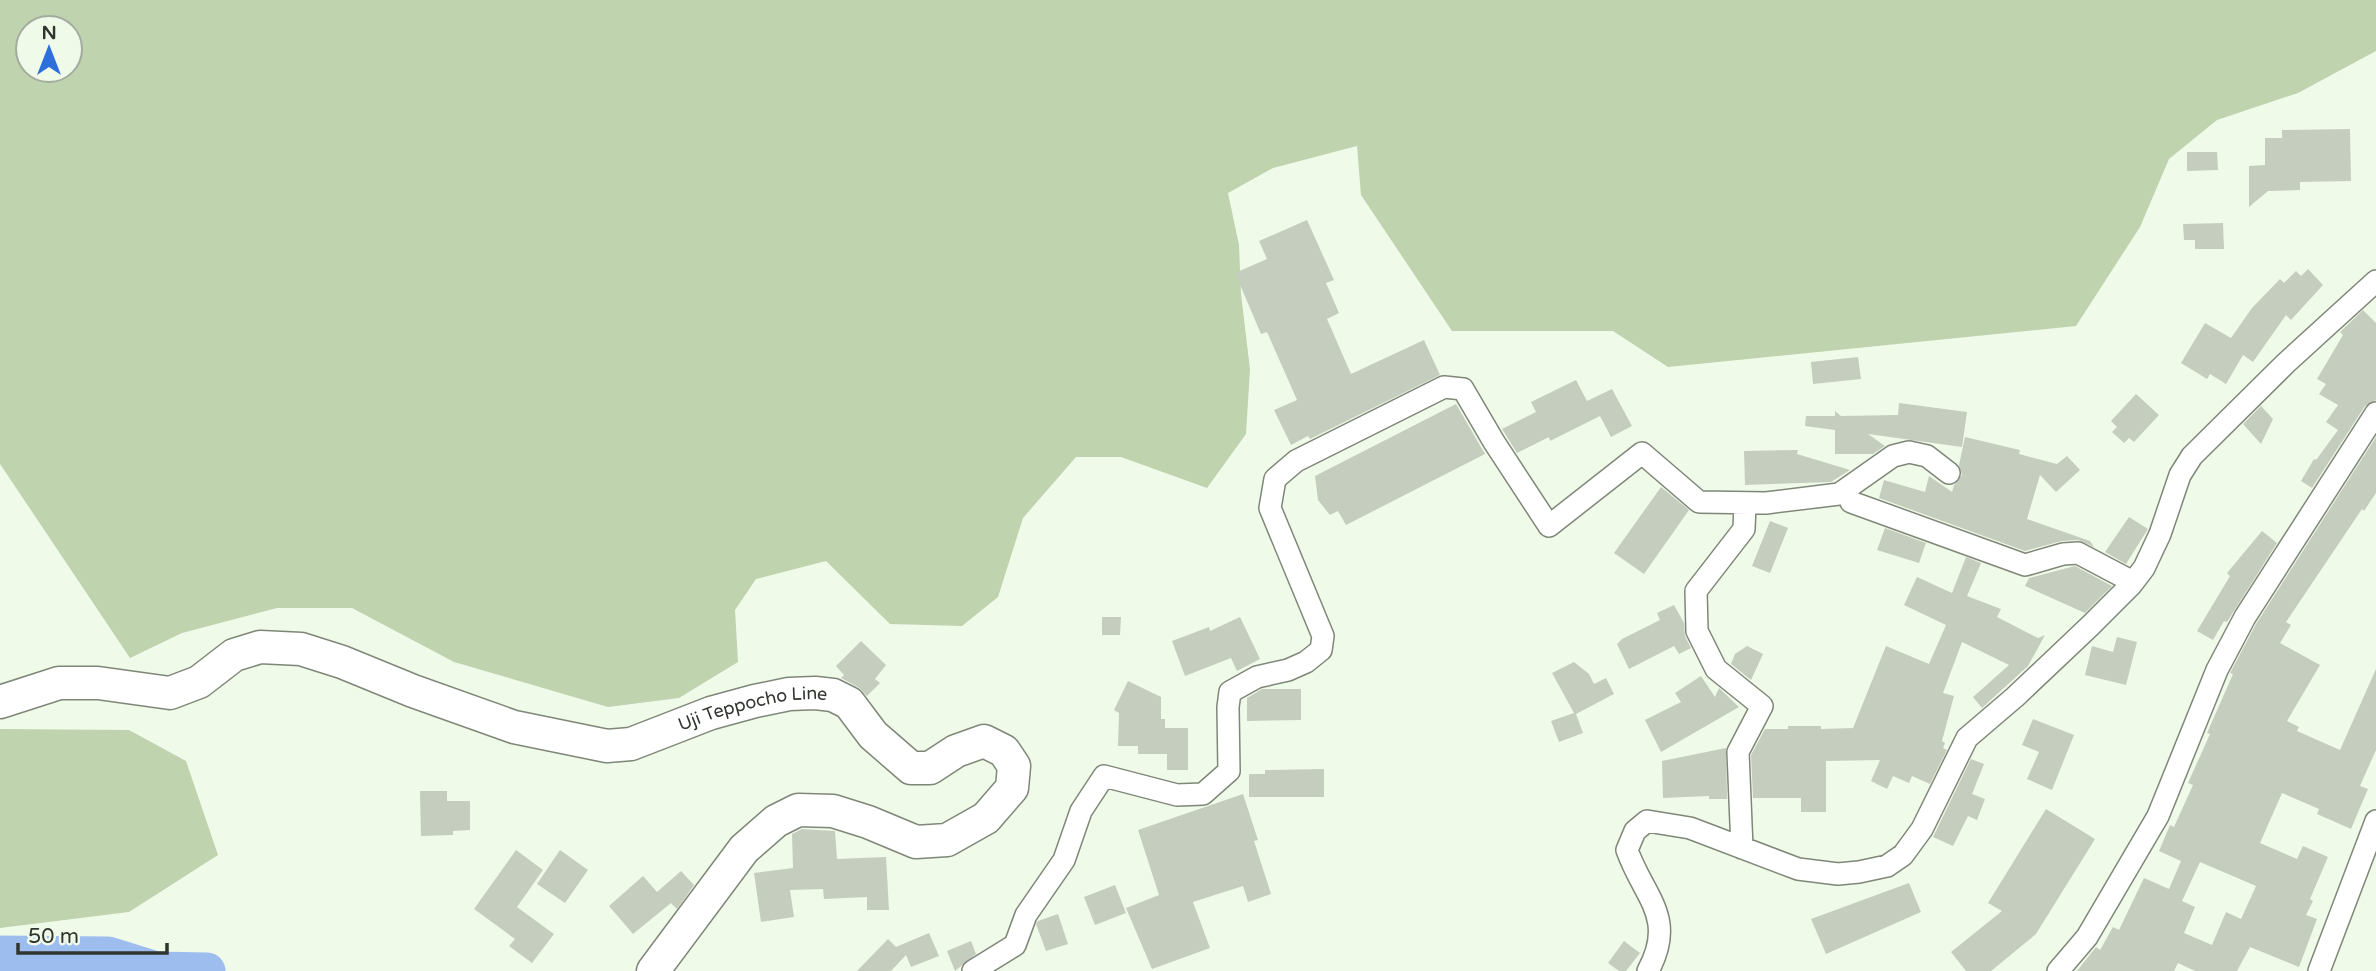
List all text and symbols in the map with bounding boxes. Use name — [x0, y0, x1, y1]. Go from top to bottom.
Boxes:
north arrow — [14, 14, 84, 84]
text: N — [41, 22, 57, 44]
street label: Uji Teppocho Line — [675, 682, 828, 736]
scale bar — [18, 912, 166, 956]
text: 50 m — [28, 924, 79, 949]

